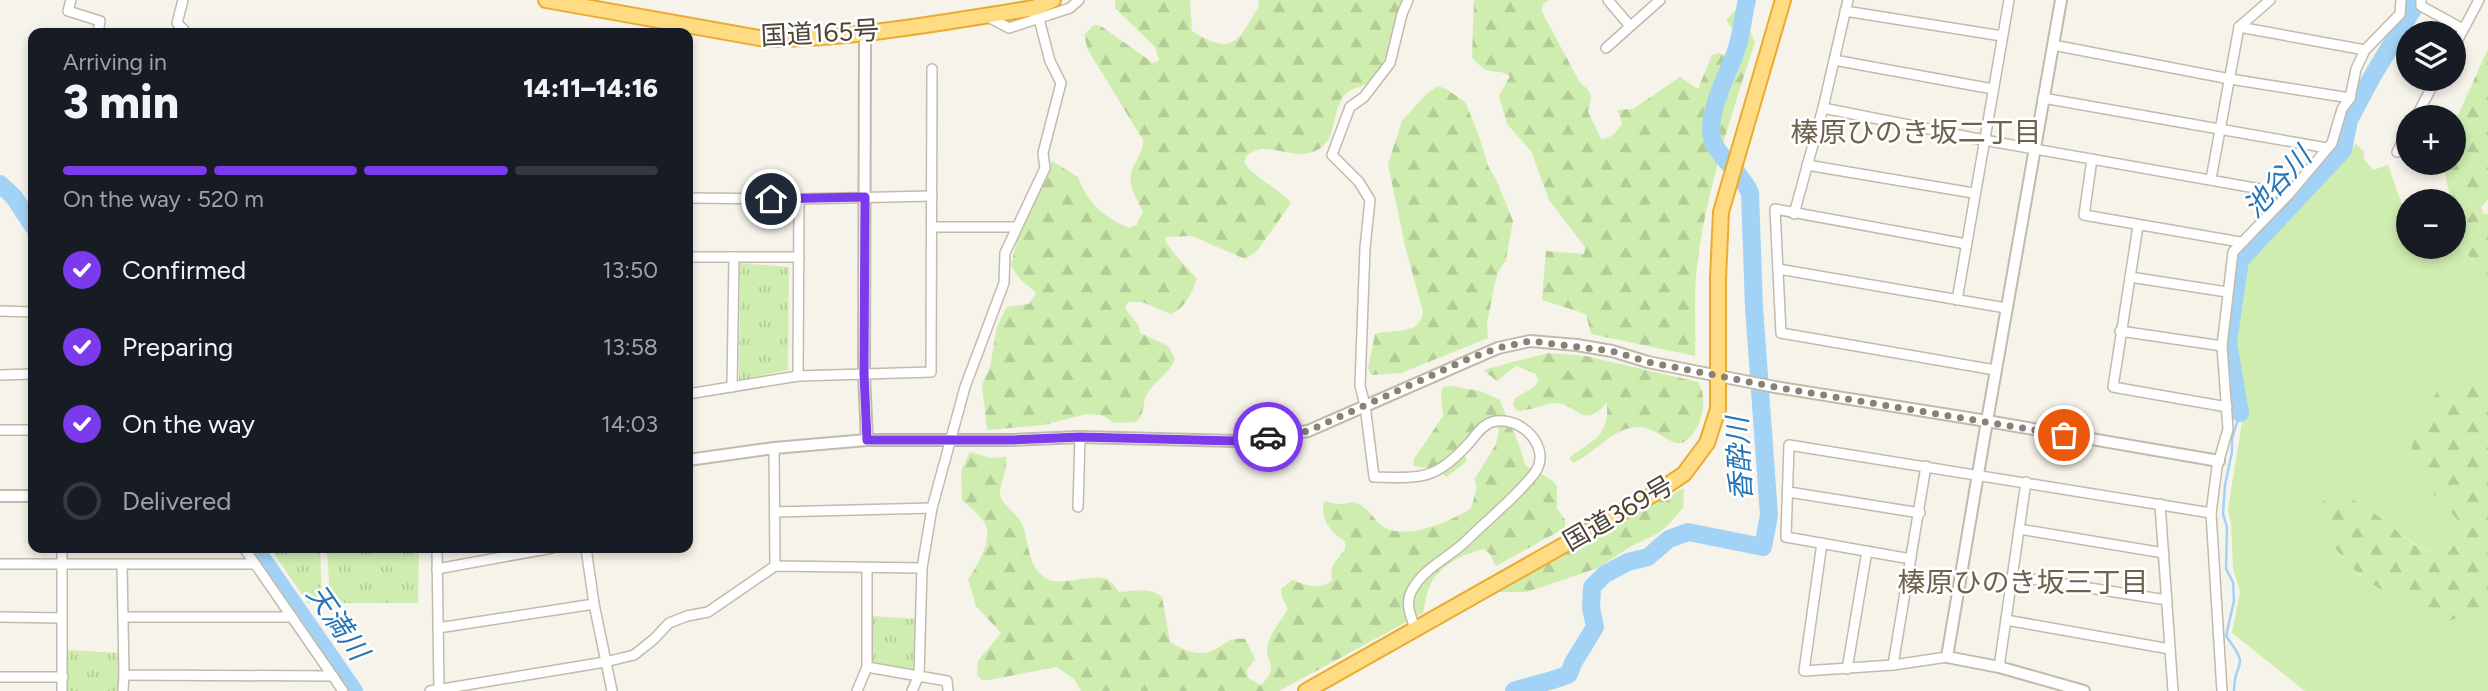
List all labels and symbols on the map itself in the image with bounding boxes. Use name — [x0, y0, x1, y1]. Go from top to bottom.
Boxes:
street label: 国道165号 — [760, 14, 880, 52]
district label: 榛原ひのき坂二丁目 — [1790, 115, 2042, 149]
water label: 池谷川 — [2236, 138, 2320, 224]
pin — [741, 169, 801, 229]
courier — [1233, 402, 1303, 472]
pin — [2034, 405, 2094, 465]
water label: 香酔川 — [1720, 413, 1758, 502]
street label: 国道369号 — [1557, 469, 1679, 557]
district label: 榛原ひのき坂三丁目 — [1897, 565, 2149, 599]
water label: 天満川 — [300, 578, 378, 669]

